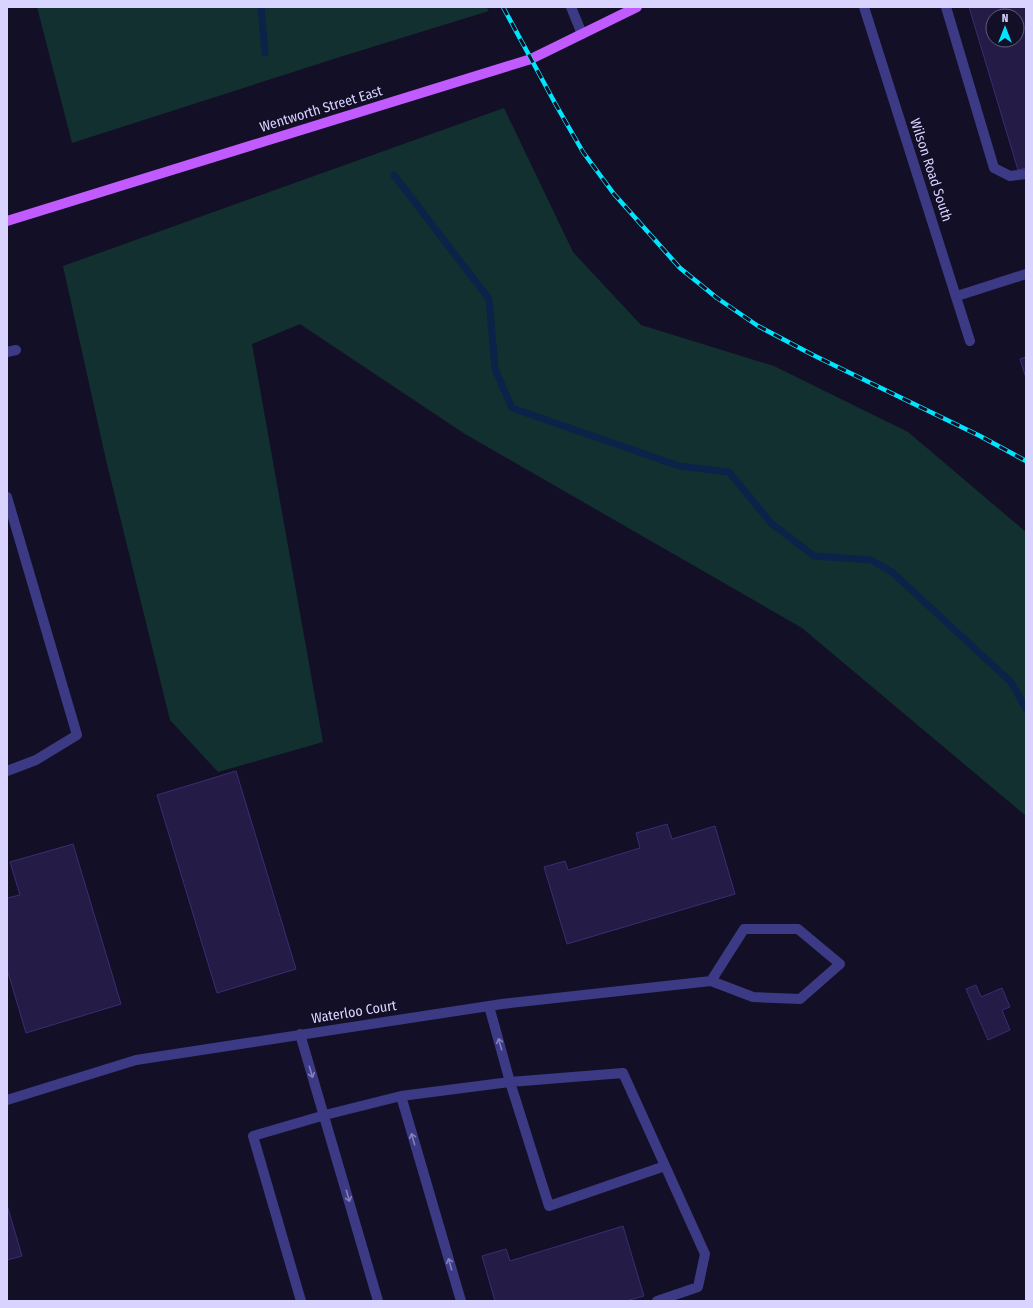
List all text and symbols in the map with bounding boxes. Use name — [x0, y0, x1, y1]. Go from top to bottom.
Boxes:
north arrow — [985, 8, 1025, 48]
text: N — [1002, 12, 1008, 25]
street label: Wentworth Street East — [258, 82, 385, 136]
street label: Wilson Road South — [906, 116, 956, 224]
street label: Waterloo Court — [310, 997, 398, 1027]
one-way arrow — [496, 1038, 503, 1051]
one-way arrow — [308, 1065, 316, 1077]
one-way arrow — [409, 1133, 416, 1146]
one-way arrow — [345, 1190, 352, 1203]
one-way arrow — [446, 1257, 453, 1270]

